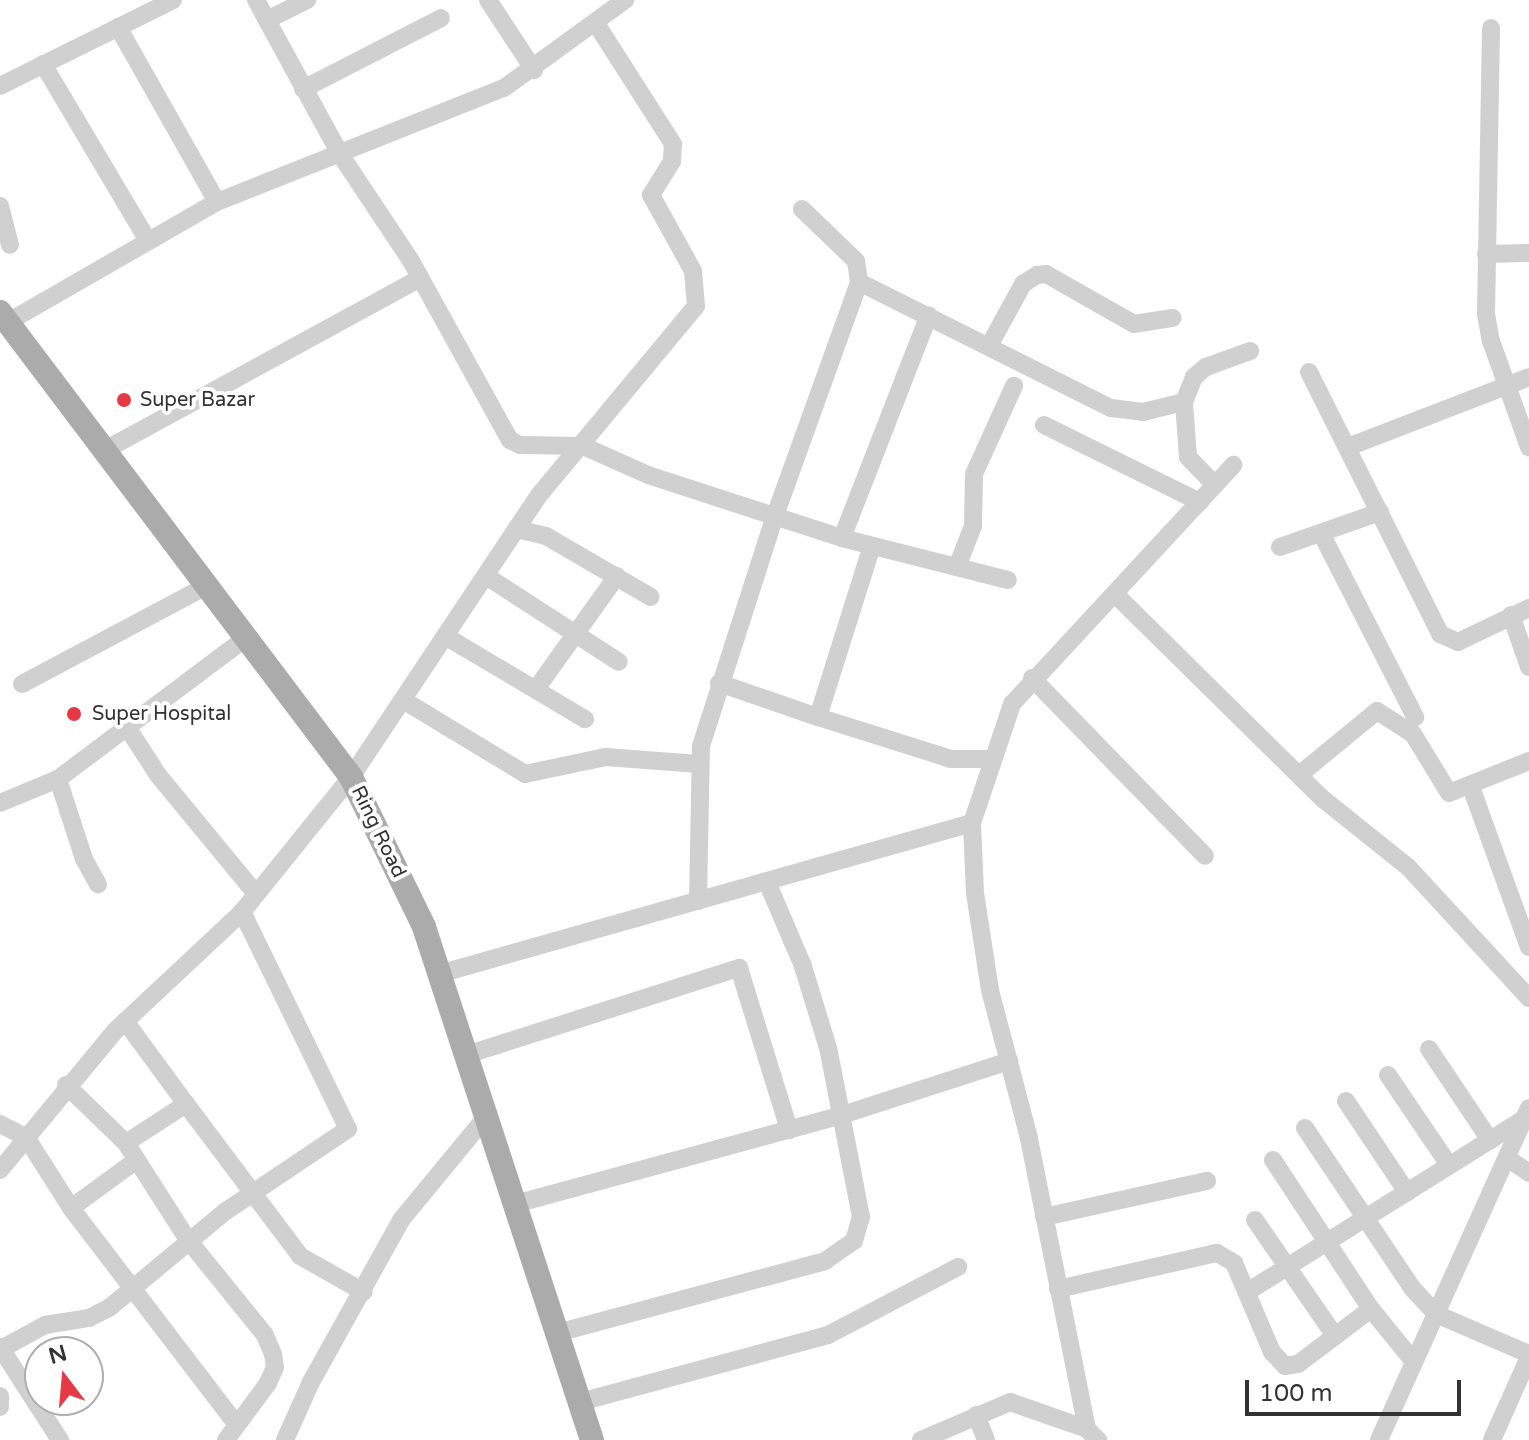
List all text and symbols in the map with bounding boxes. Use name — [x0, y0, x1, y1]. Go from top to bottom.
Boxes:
place label: Super Bazar — [140, 388, 255, 412]
marker: Super Bazar — [115, 391, 133, 409]
place label: Super Hospital — [92, 702, 231, 726]
marker: Super Hospital — [63, 703, 85, 725]
street label: Ring Road — [345, 782, 411, 882]
north arrow — [24, 1336, 104, 1416]
text: N — [46, 1340, 70, 1370]
scale bar — [1249, 1364, 1465, 1414]
text: 100 m — [1259, 1379, 1333, 1408]

